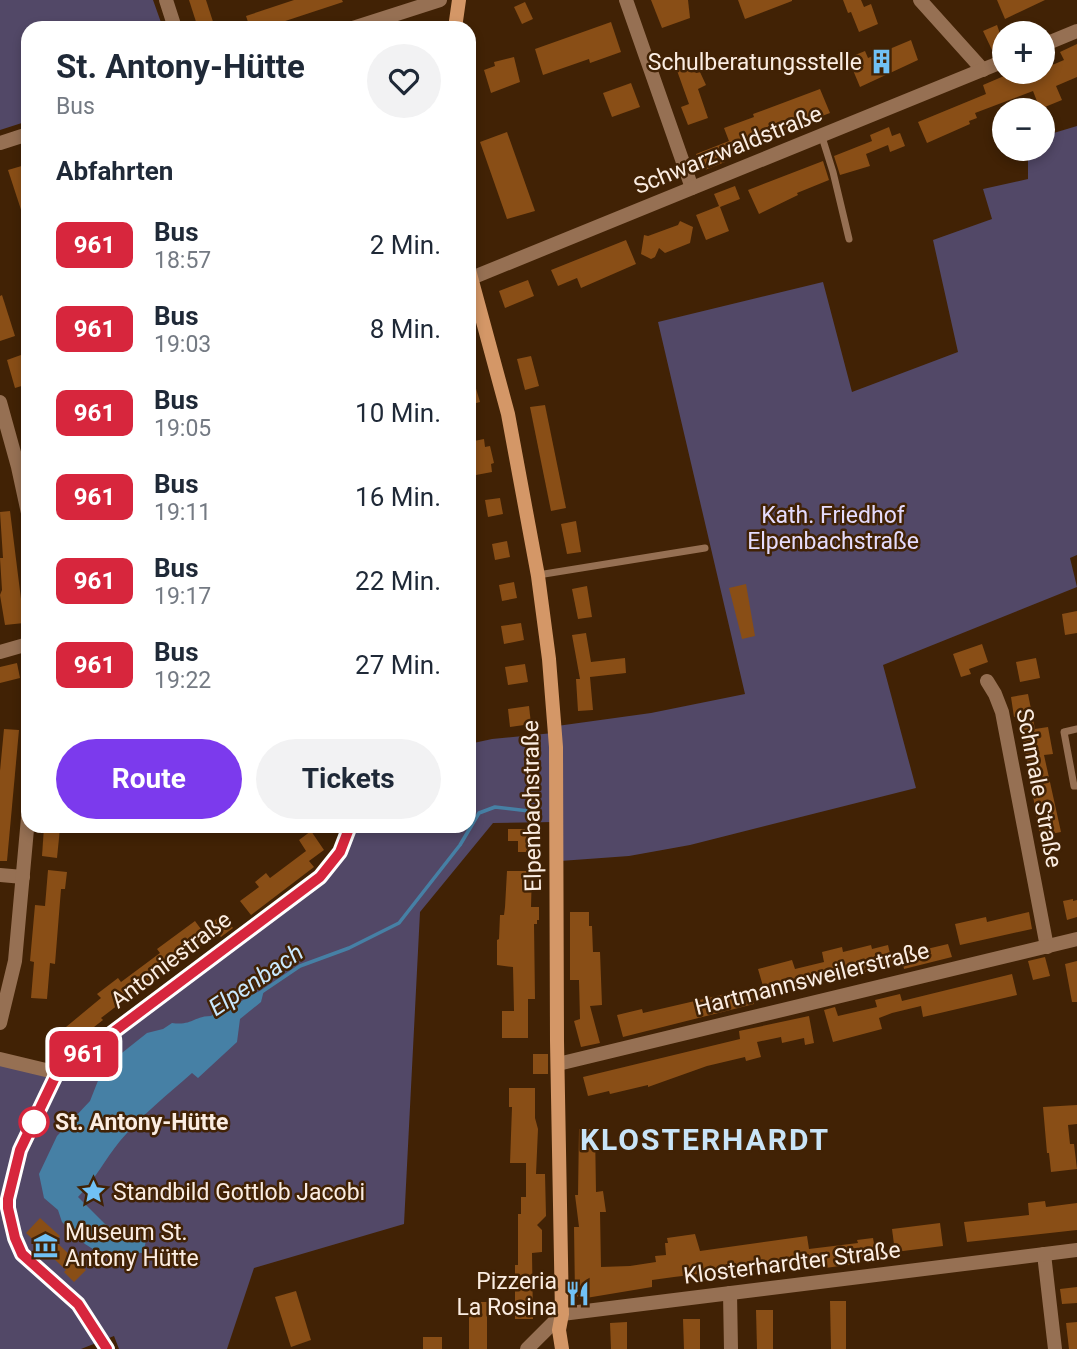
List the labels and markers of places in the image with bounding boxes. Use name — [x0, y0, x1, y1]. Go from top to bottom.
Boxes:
building icon: Schulberatungsstelle — [868, 48, 896, 76]
place label: Schulberatungsstelle — [648, 49, 862, 76]
marker: St. Antony-Hütte — [19, 1107, 49, 1137]
place label: St. Antony-Hütte — [55, 1109, 228, 1136]
place icon: Standbild Gottlob Jacobi — [79, 1178, 107, 1206]
place label: Standbild Gottlob Jacobi — [113, 1179, 365, 1206]
place label: Museum St. Antony Hütte — [65, 1219, 199, 1272]
museum icon: Museum St. Antony Hütte — [31, 1231, 59, 1259]
place label: Pizzeria La Rosina — [456, 1268, 557, 1321]
restaurant icon: Pizzeria La Rosina — [563, 1280, 591, 1308]

